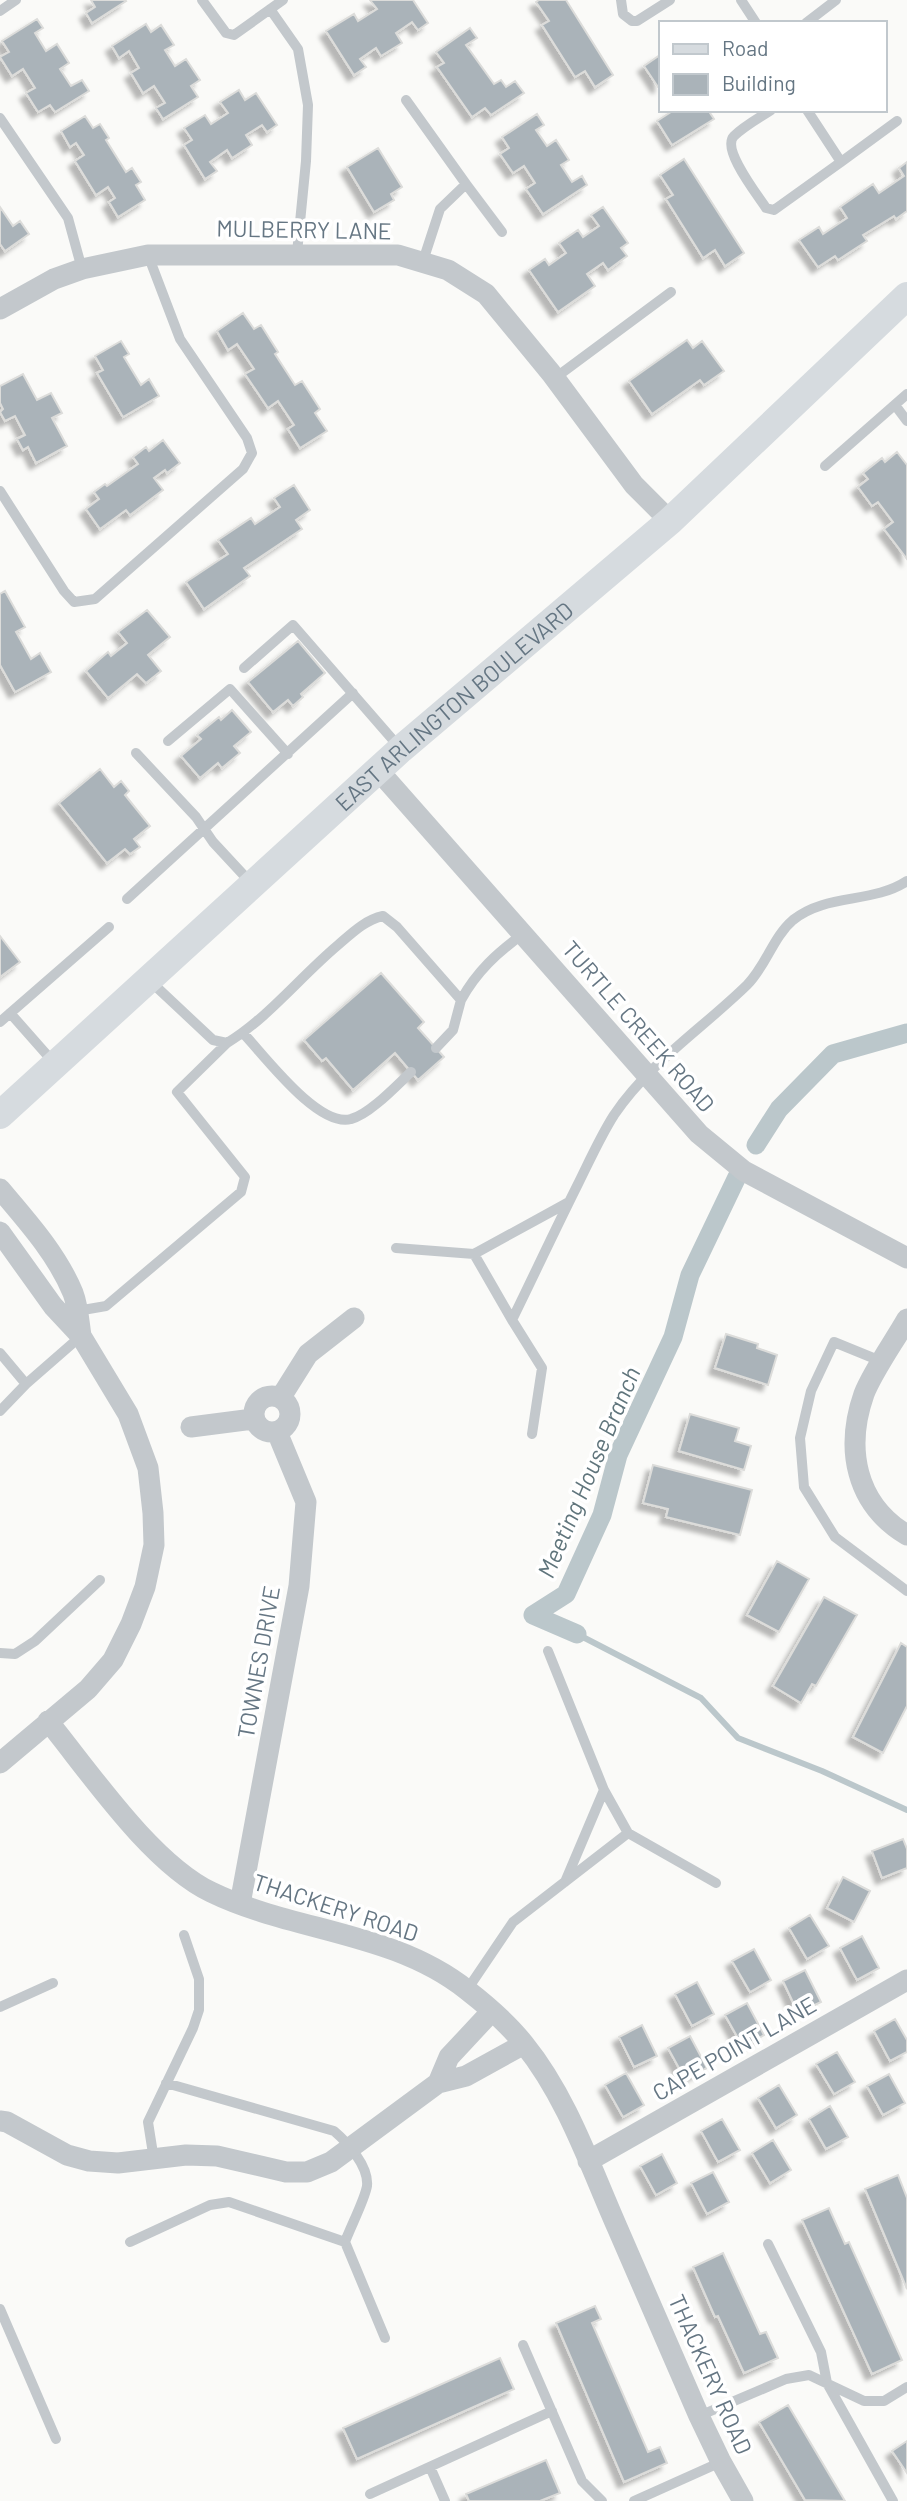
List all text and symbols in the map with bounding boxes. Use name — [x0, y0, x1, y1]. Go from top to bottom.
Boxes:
legend — [659, 21, 886, 112]
text: Road — [722, 35, 768, 60]
text: Building — [722, 70, 796, 95]
street label: MULBERRY LANE — [216, 213, 392, 245]
street label: EAST ARLINGTON BOULEVARD — [329, 596, 578, 816]
street label: TURTLE CREEK ROAD — [557, 935, 721, 1117]
water label: Meeting House Branch — [530, 1362, 646, 1582]
street label: TOWNES DRIVE — [231, 1583, 285, 1741]
street label: THACKERY ROAD — [250, 1867, 422, 1947]
street label: CAPE POINT LANE — [647, 1990, 821, 2106]
street label: THACKERY ROAD — [663, 2290, 759, 2458]

